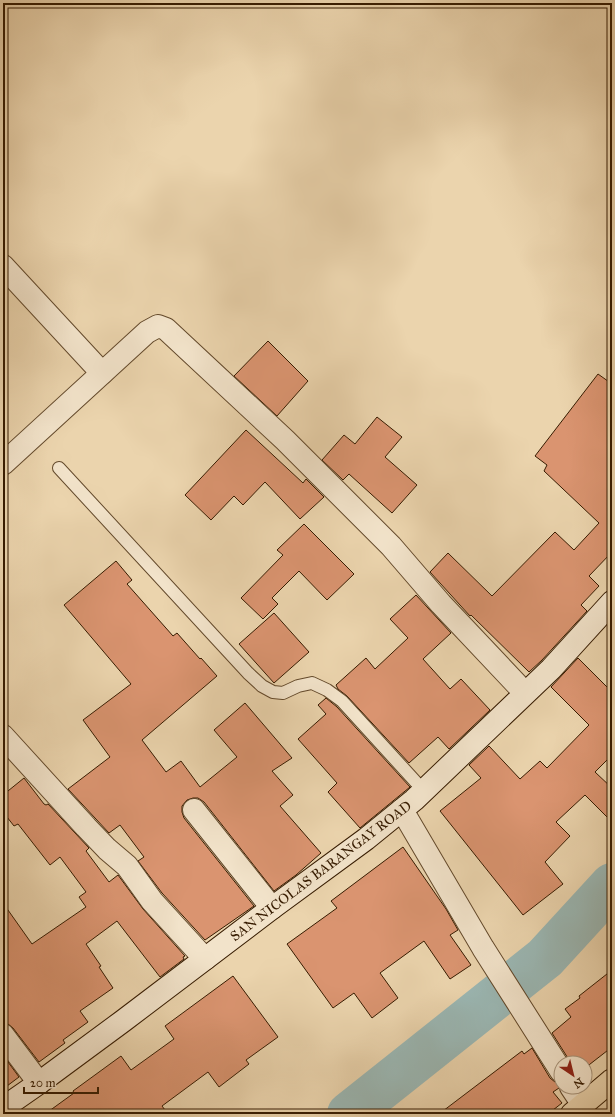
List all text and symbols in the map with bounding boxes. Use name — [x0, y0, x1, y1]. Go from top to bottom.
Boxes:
street label: SAN NICOLAS BARANGAY ROAD — [227, 797, 415, 945]
north arrow — [553, 1055, 593, 1095]
scale bar — [24, 1069, 98, 1095]
text: N — [570, 1075, 586, 1091]
text: 20 m — [30, 1076, 56, 1090]

